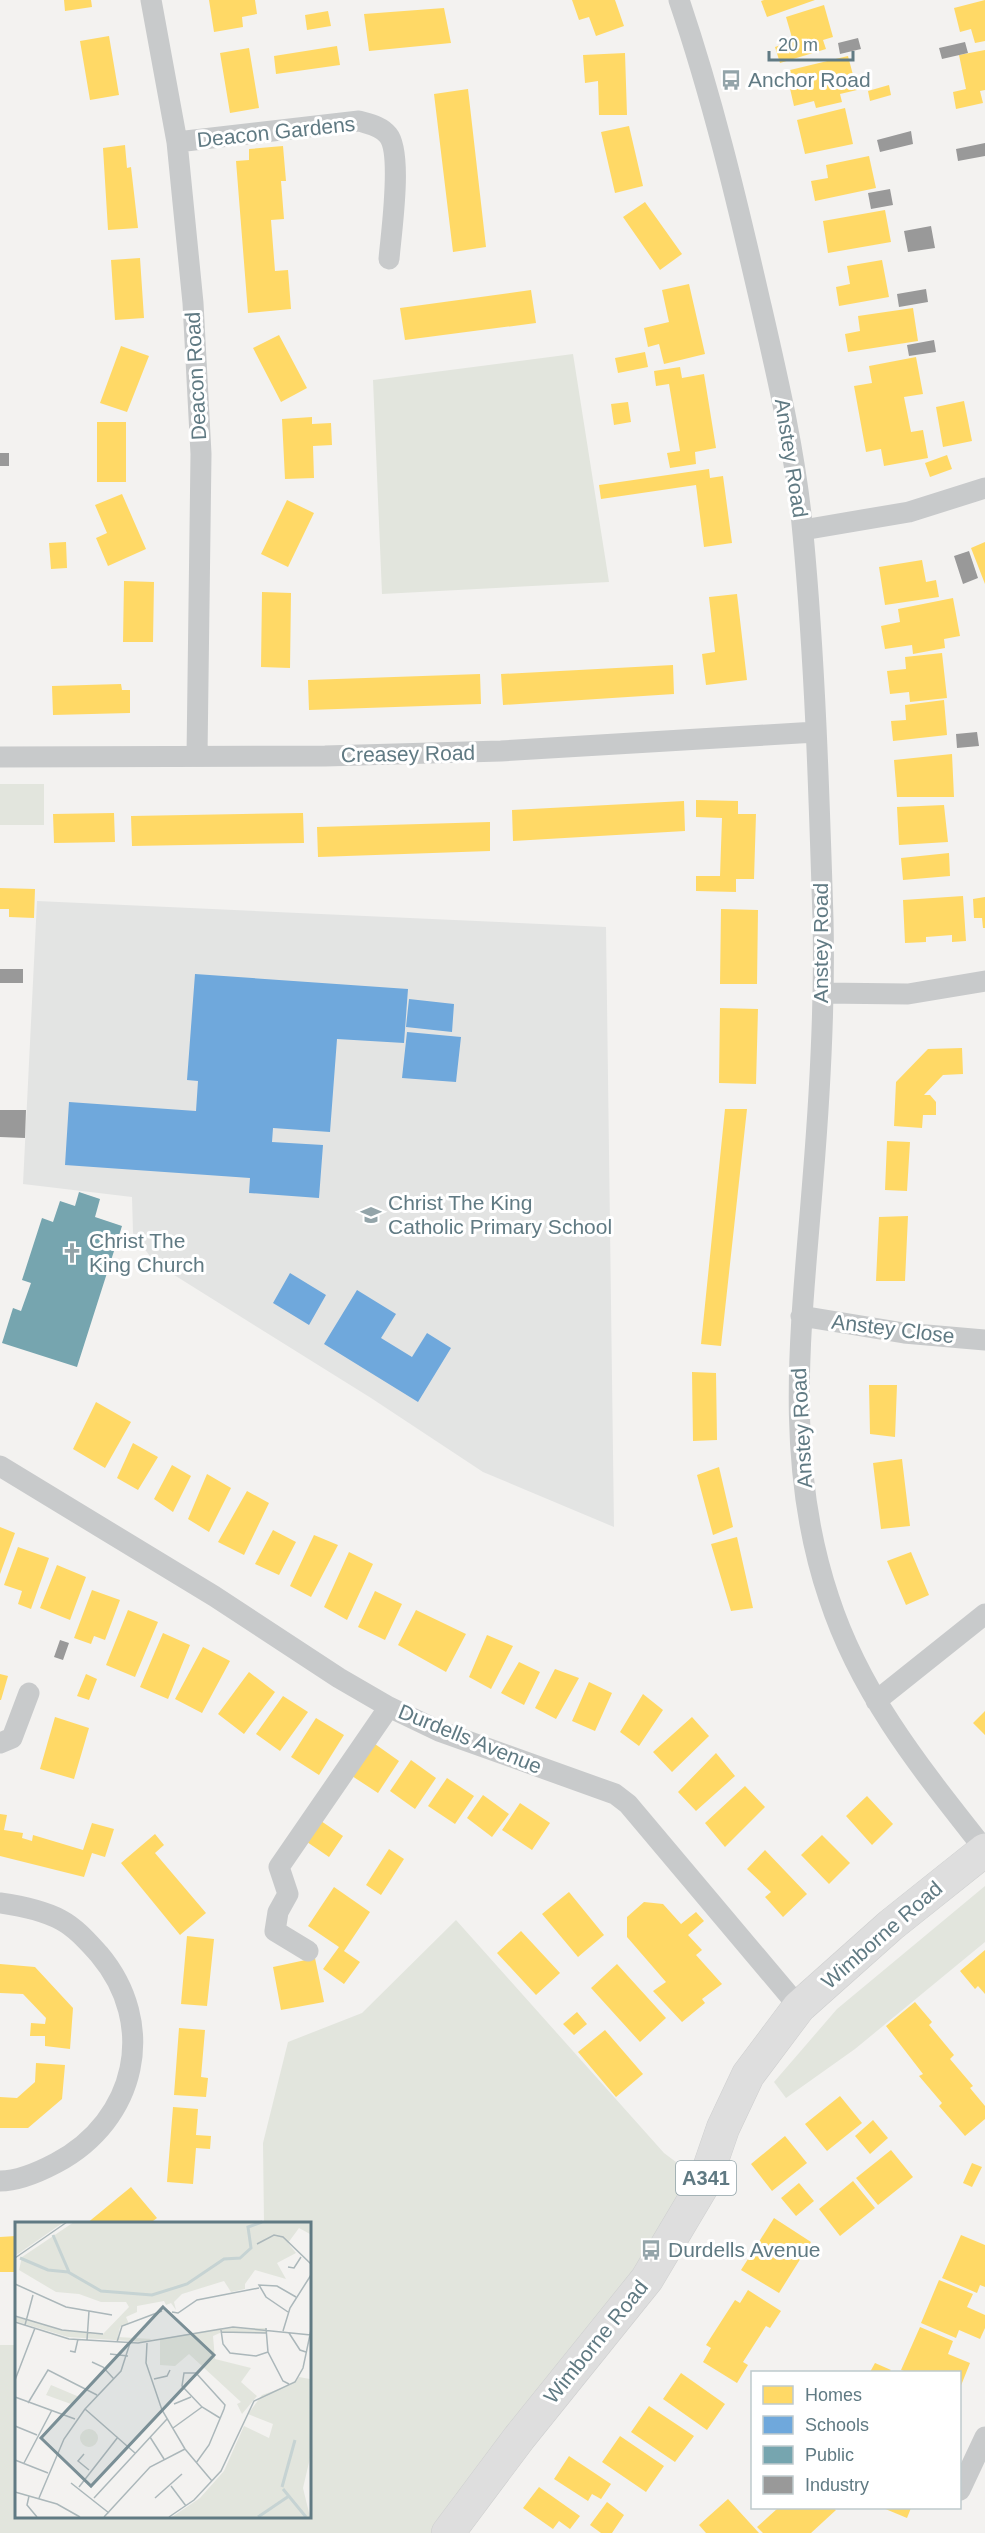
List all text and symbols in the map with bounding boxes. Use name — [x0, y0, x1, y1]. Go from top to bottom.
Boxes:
scale bar — [769, 24, 853, 62]
text: 20 m — [778, 35, 818, 55]
bus stop icon: Anchor Road — [719, 68, 743, 92]
place label: Anchor Road — [748, 68, 871, 91]
street label: Deacon Gardens — [196, 112, 356, 151]
street label: Deacon Road — [181, 311, 210, 441]
street label: Anstey Road — [771, 397, 812, 519]
street label: Creasey Road — [341, 741, 475, 766]
street label: Anstey Road — [809, 883, 832, 1003]
place label: Christ The King Catholic Primary School — [388, 1191, 612, 1238]
school or university icon: Christ The King Catholic Primary School — [359, 1203, 383, 1227]
place label: Christ The King Church — [89, 1229, 205, 1276]
church icon: Christ The King Church — [60, 1241, 84, 1265]
street label: Anstey Close — [830, 1310, 956, 1347]
street label: Anstey Road — [787, 1367, 816, 1489]
street label: Durdells Avenue — [395, 1699, 545, 1778]
street label: Wimborne Road — [817, 1876, 946, 1993]
road number: A341 — [676, 2161, 736, 2195]
inset map — [15, 2222, 310, 2518]
bus stop icon: Durdells Avenue — [639, 2238, 663, 2262]
place label: Durdells Avenue — [668, 2238, 821, 2261]
street label: Wimborne Road — [539, 2275, 652, 2408]
legend — [751, 2371, 961, 2509]
text: Homes — [805, 2385, 862, 2405]
text: Schools — [805, 2415, 869, 2435]
text: Public — [805, 2445, 854, 2465]
text: Industry — [805, 2475, 869, 2495]

